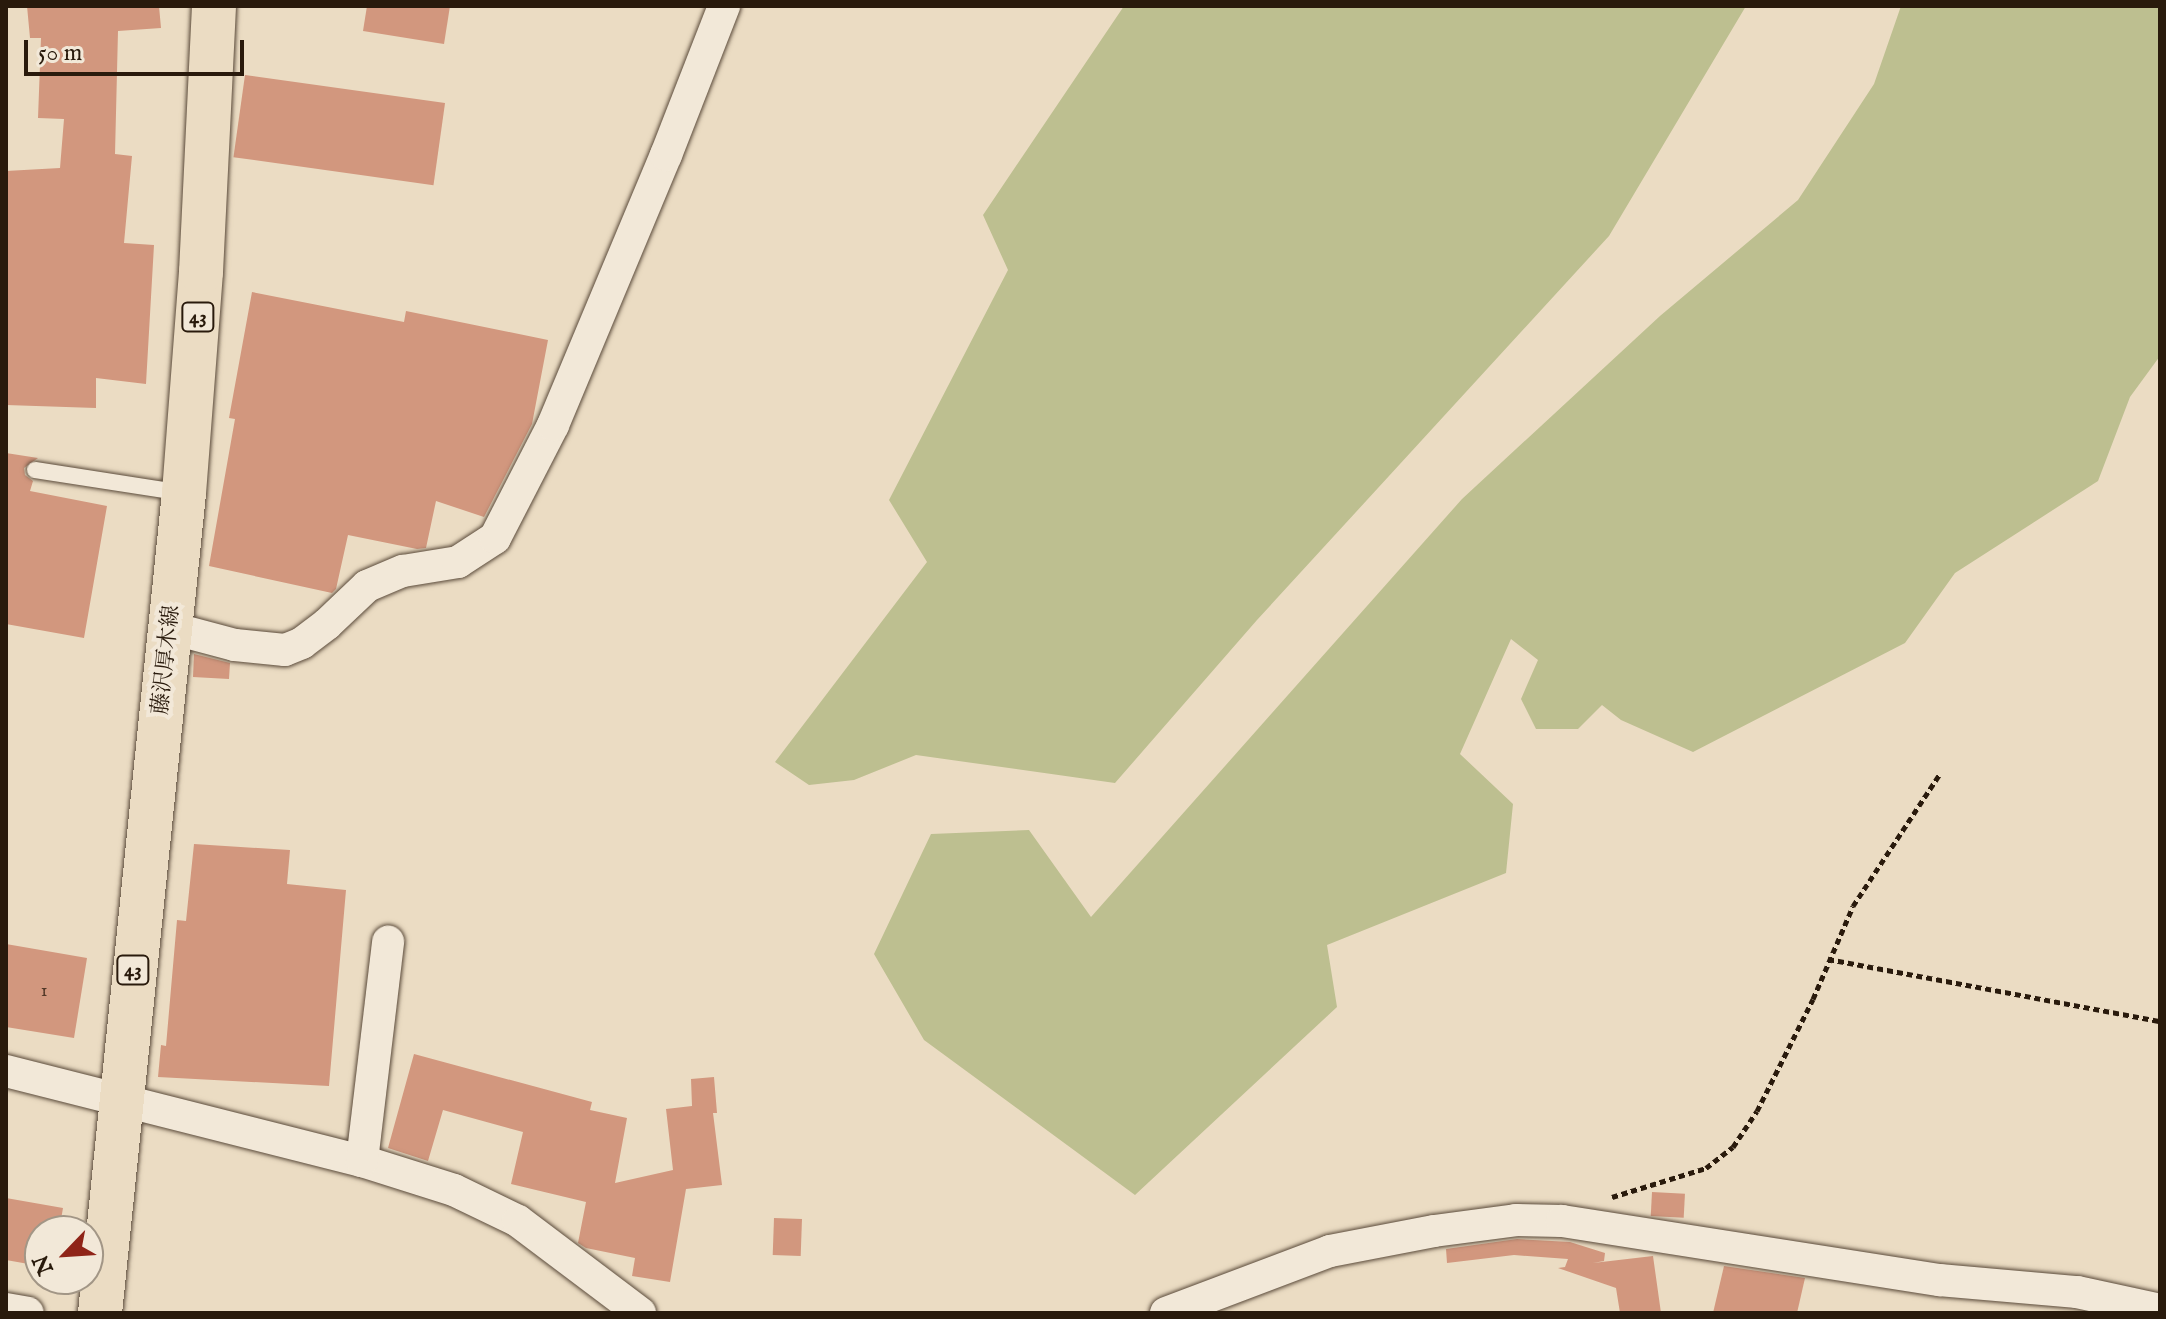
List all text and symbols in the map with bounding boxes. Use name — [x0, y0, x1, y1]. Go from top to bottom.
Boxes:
scale bar — [28, 24, 248, 74]
text: 50 m — [38, 38, 82, 69]
road number: 43 — [180, 301, 216, 333]
street label: 藤沢厚木線 — [148, 604, 186, 716]
road number: 43 — [115, 954, 151, 986]
house number: 1 — [41, 981, 47, 1003]
north arrow — [24, 1215, 104, 1295]
text: N — [27, 1250, 61, 1279]

